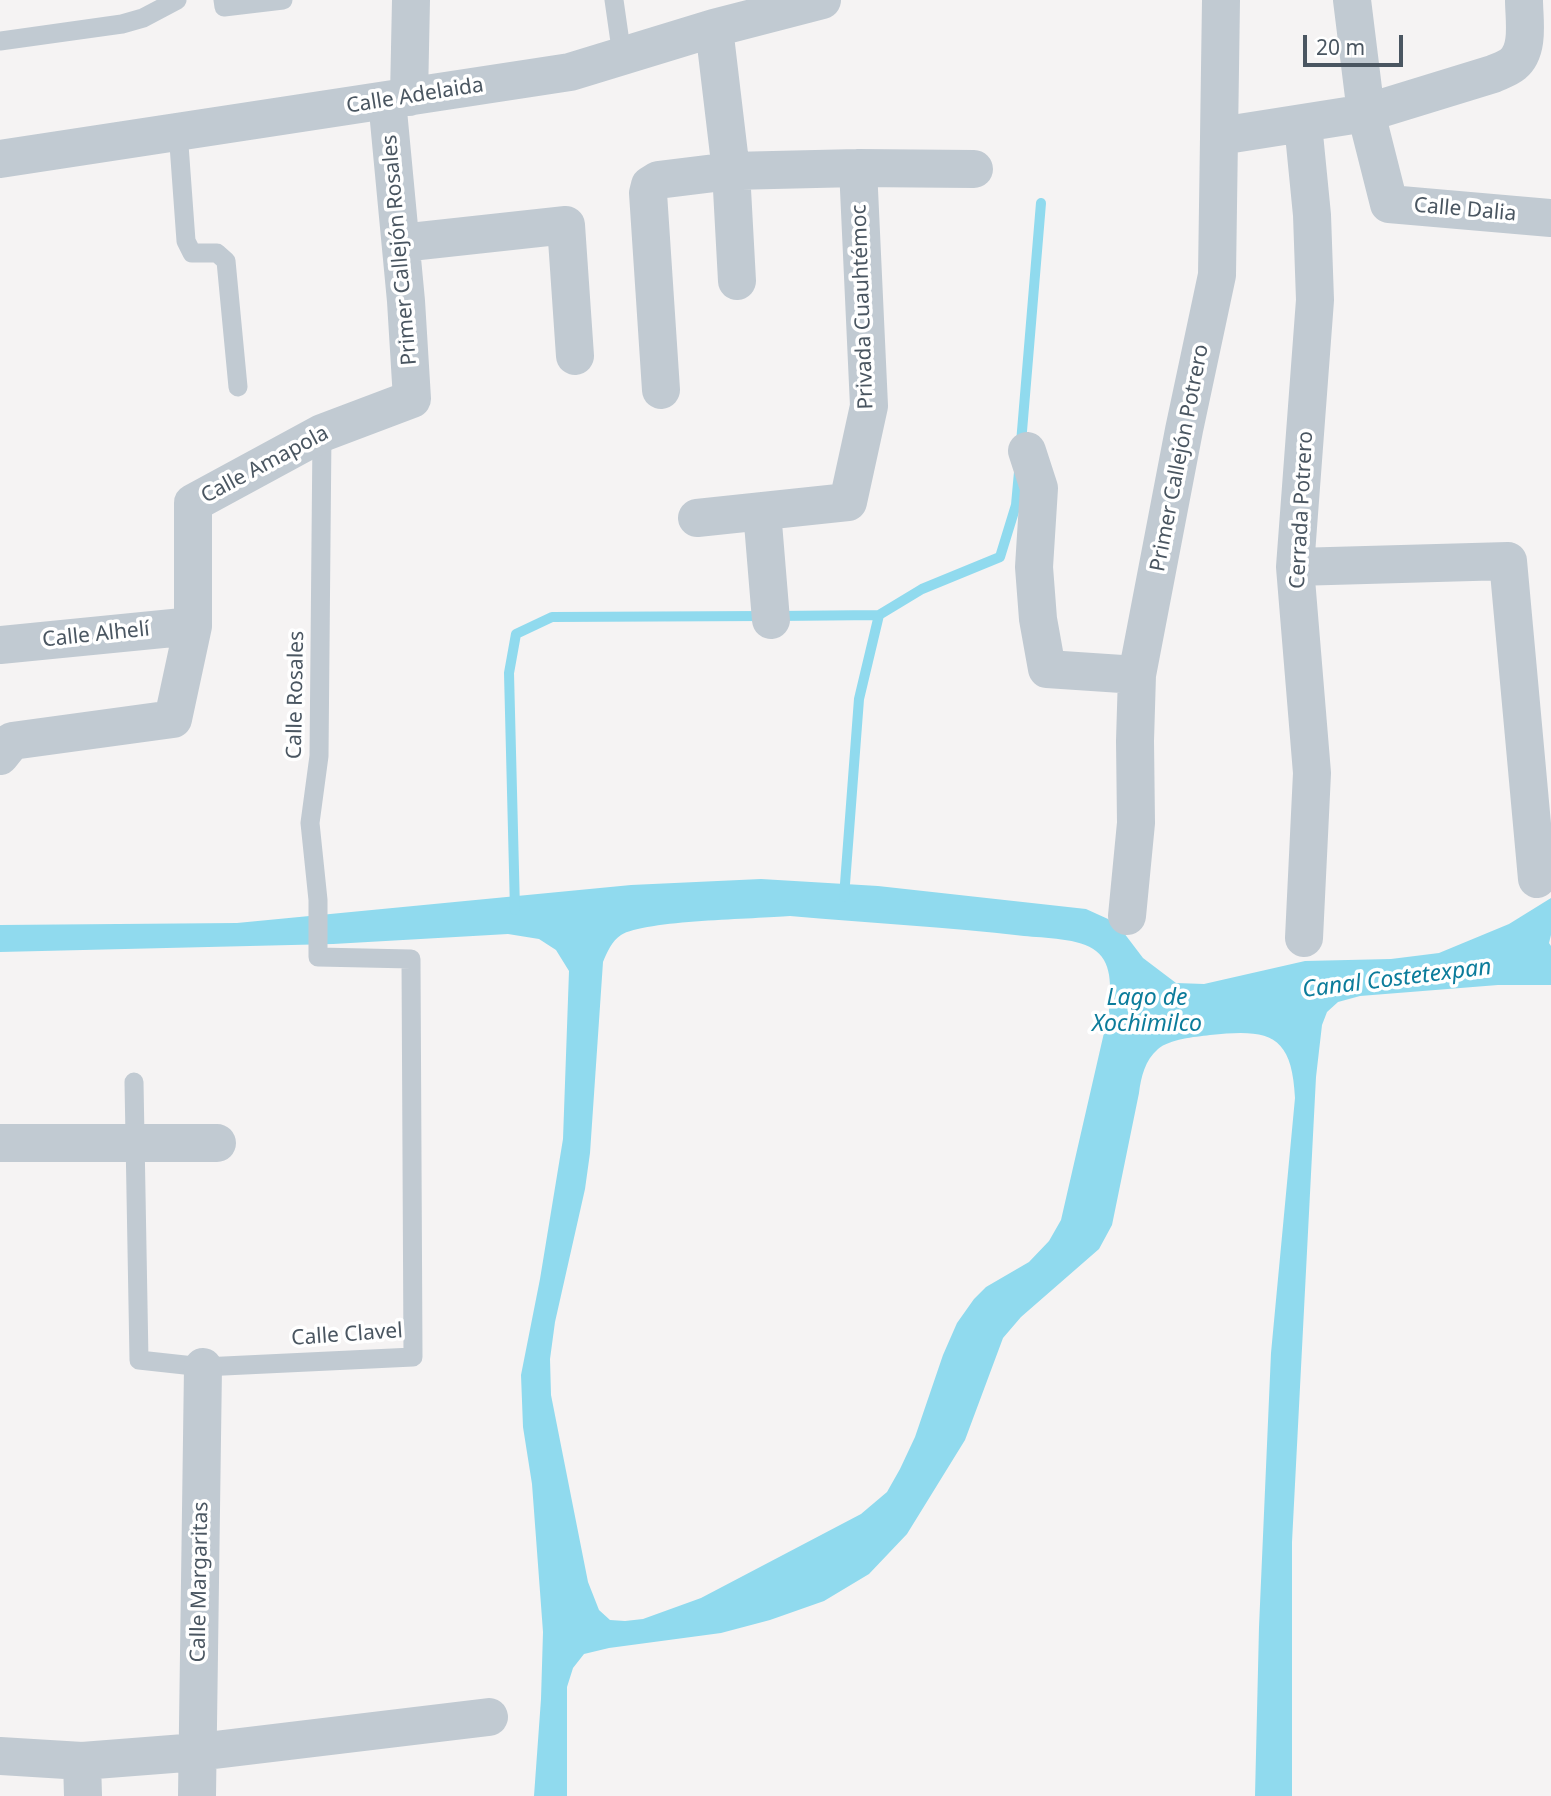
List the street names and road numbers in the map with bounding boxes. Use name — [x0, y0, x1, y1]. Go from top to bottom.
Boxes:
street label: Calle Adelaida — [345, 73, 485, 119]
street label: Primer Callejón Rosales — [377, 134, 423, 366]
street label: Calle Dalia — [1413, 193, 1517, 227]
street label: Privada Cuauhtémoc — [847, 204, 879, 410]
street label: Primer Callejón Potrero — [1146, 342, 1214, 574]
street label: Calle Amapola — [197, 421, 333, 509]
street label: Cerrada Potrero — [1285, 430, 1319, 590]
street label: Calle Alhelí — [41, 617, 151, 653]
street label: Calle Rosales — [282, 631, 310, 759]
street label: Calle Clavel — [290, 1319, 404, 1351]
street label: Calle Margaritas — [186, 1501, 214, 1663]

